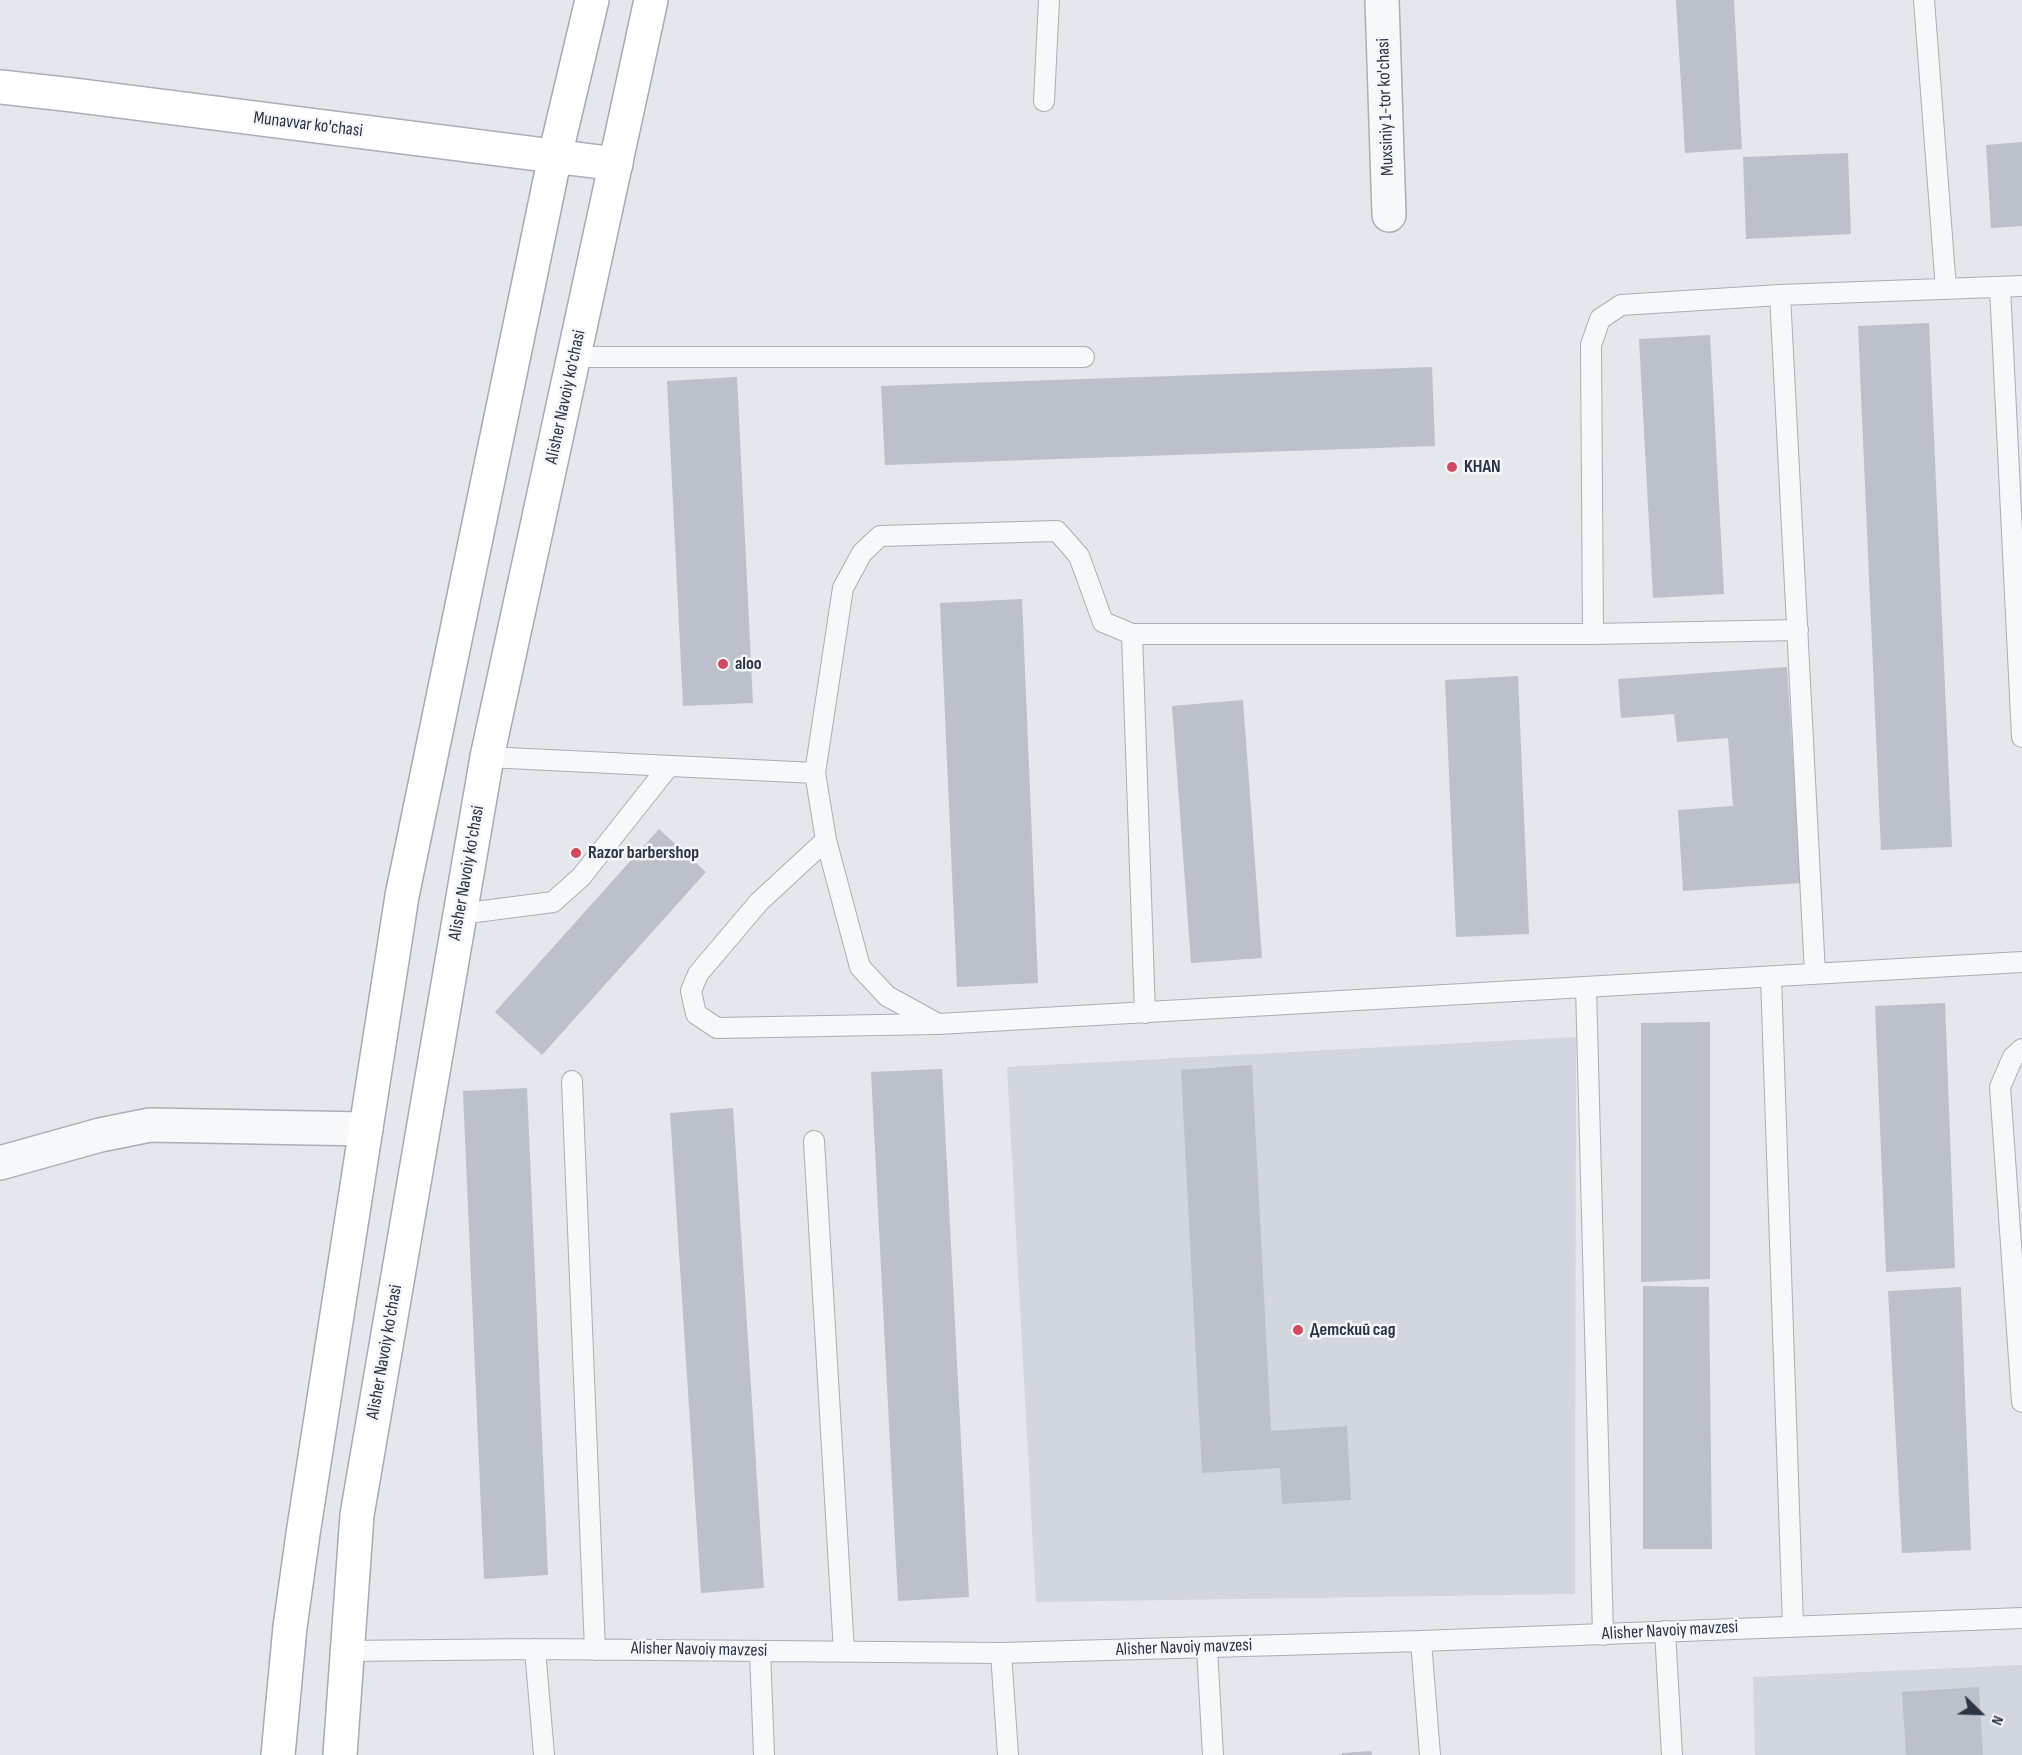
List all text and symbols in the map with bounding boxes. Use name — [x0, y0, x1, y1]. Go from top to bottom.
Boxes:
street label: Muxsiniy 1-tor ko'chasi — [1373, 38, 1399, 176]
street label: Munavvar ko'chasi — [252, 108, 364, 142]
street label: Alisher Navoiy ko'chasi — [541, 328, 591, 466]
place label: KHAN — [1464, 456, 1501, 478]
marker: KHAN — [1445, 460, 1459, 474]
place label: aloo — [735, 653, 762, 675]
marker: aloo — [716, 657, 730, 671]
street label: Alisher Navoiy ko'chasi — [445, 804, 489, 942]
place label: Razor barbershop — [588, 842, 699, 864]
marker: Razor barbershop — [569, 846, 583, 860]
street label: Alisher Navoiy ko'chasi — [363, 1283, 407, 1421]
place label: Детский сад — [1310, 1319, 1395, 1341]
marker: Детский сад — [1291, 1323, 1305, 1337]
street label: Alisher Navoiy mavzesi — [1601, 1617, 1739, 1645]
street label: Alisher Navoiy mavzesi — [1115, 1635, 1253, 1661]
street label: Alisher Navoiy mavzesi — [631, 1638, 767, 1662]
north arrow — [1950, 1683, 2010, 1743]
text: N — [1987, 1713, 2007, 1728]

